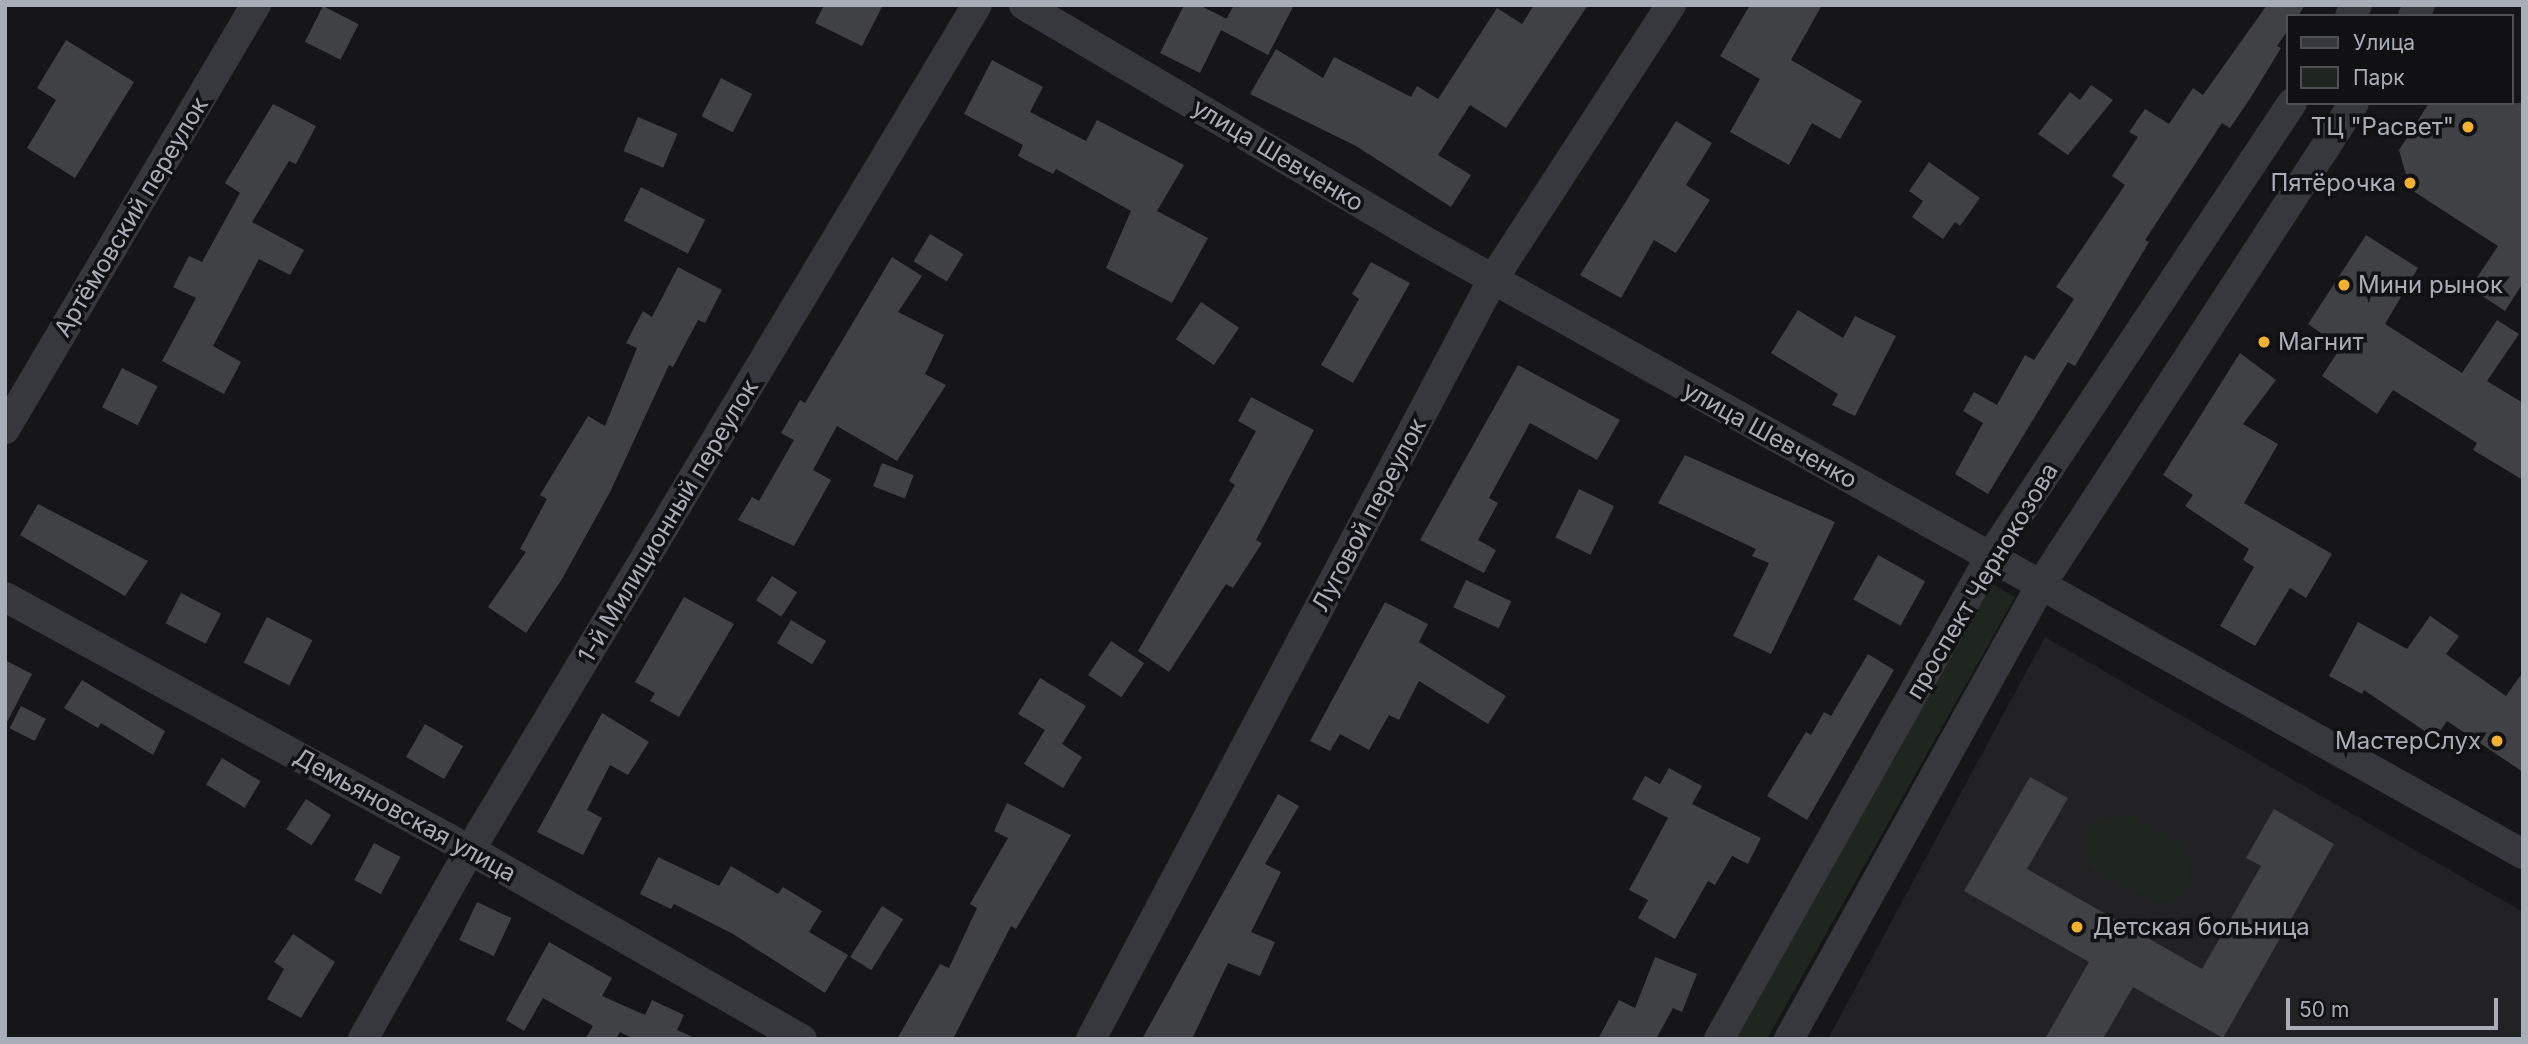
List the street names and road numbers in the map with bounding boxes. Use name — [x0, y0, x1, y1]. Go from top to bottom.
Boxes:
street label: Артёмовский переулок — [48, 92, 214, 342]
street label: улица Шевченко — [1187, 93, 1369, 217]
street label: 1-й Милиционный переулок — [572, 374, 764, 668]
street label: улица Шевченко — [1678, 375, 1862, 495]
street label: Луговой переулок — [1306, 413, 1432, 617]
street label: проспект Чернокозова — [1900, 458, 2064, 704]
street label: Демьяновская улица — [289, 742, 521, 888]

